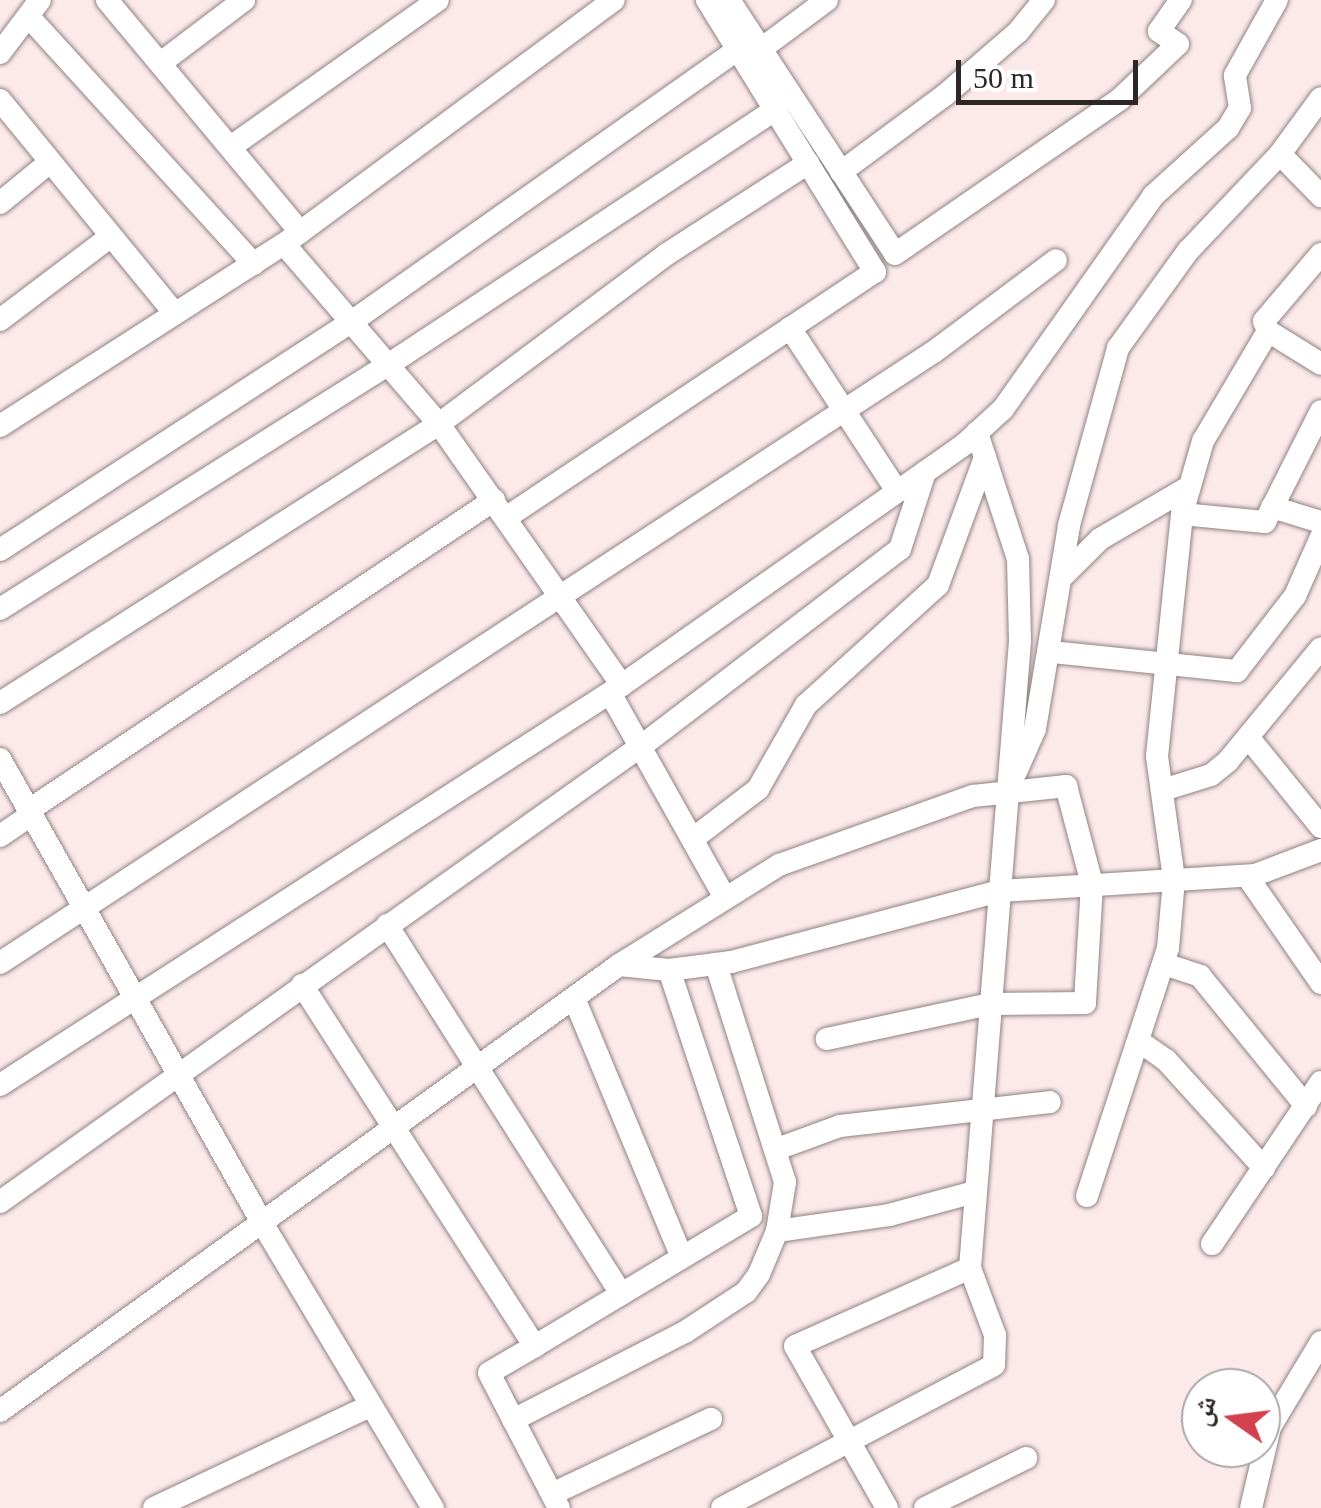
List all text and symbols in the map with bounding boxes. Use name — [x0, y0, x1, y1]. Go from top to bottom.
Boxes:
scale bar — [961, 40, 1144, 102]
text: 50 m — [973, 61, 1034, 94]
north arrow — [1181, 1368, 1281, 1468]
text: ش — [1185, 1393, 1222, 1429]

